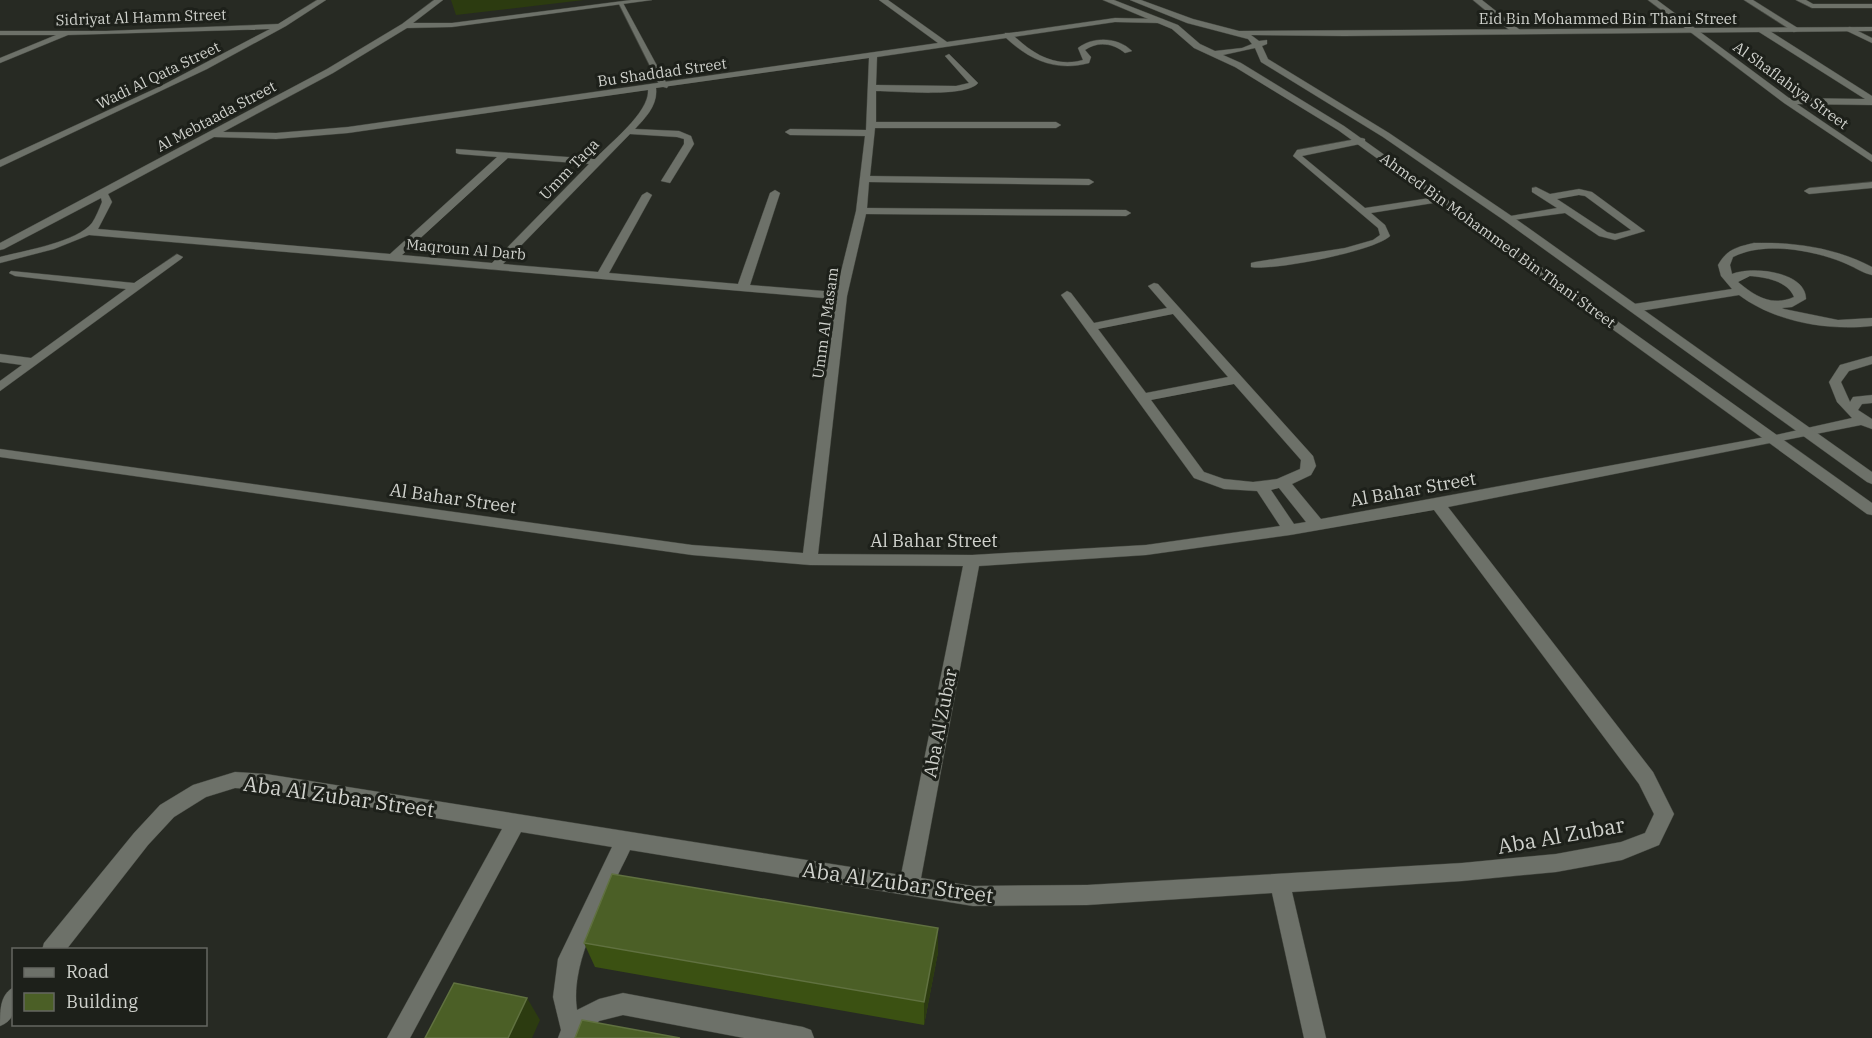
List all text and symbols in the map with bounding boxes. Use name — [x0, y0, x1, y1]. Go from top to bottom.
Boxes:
street label: Sidriyat Al Hamm Street — [55, 5, 227, 29]
street label: Eid Bin Mohammed Bin Thani Street — [1479, 9, 1737, 28]
street label: Wadi Al Qata Street — [93, 37, 223, 113]
street label: Al Shaflahiya Street — [1730, 37, 1852, 133]
street label: Bu Shaddad Street — [596, 54, 728, 90]
street label: Al Mebtaada Street — [153, 76, 279, 156]
street label: Umm Taqa — [535, 134, 603, 204]
street label: Ahmed Bin Mohammed Bin Thani Street — [1377, 148, 1619, 332]
street label: Maqroun Al Darb — [405, 234, 527, 264]
street label: Umm Al Masam — [808, 266, 842, 380]
street label: Al Bahar Street — [1348, 467, 1478, 511]
street label: Al Bahar Street — [388, 478, 518, 518]
street label: Al Bahar Street — [870, 529, 998, 552]
street label: Aba Al Zubar — [918, 667, 962, 779]
street label: Aba Al Zubar Street — [242, 769, 436, 823]
street label: Aba Al Zubar — [1495, 810, 1627, 860]
street label: Aba Al Zubar Street — [801, 855, 995, 909]
legend — [12, 948, 207, 1026]
text: Road — [66, 960, 109, 983]
text: Building — [66, 990, 138, 1013]

